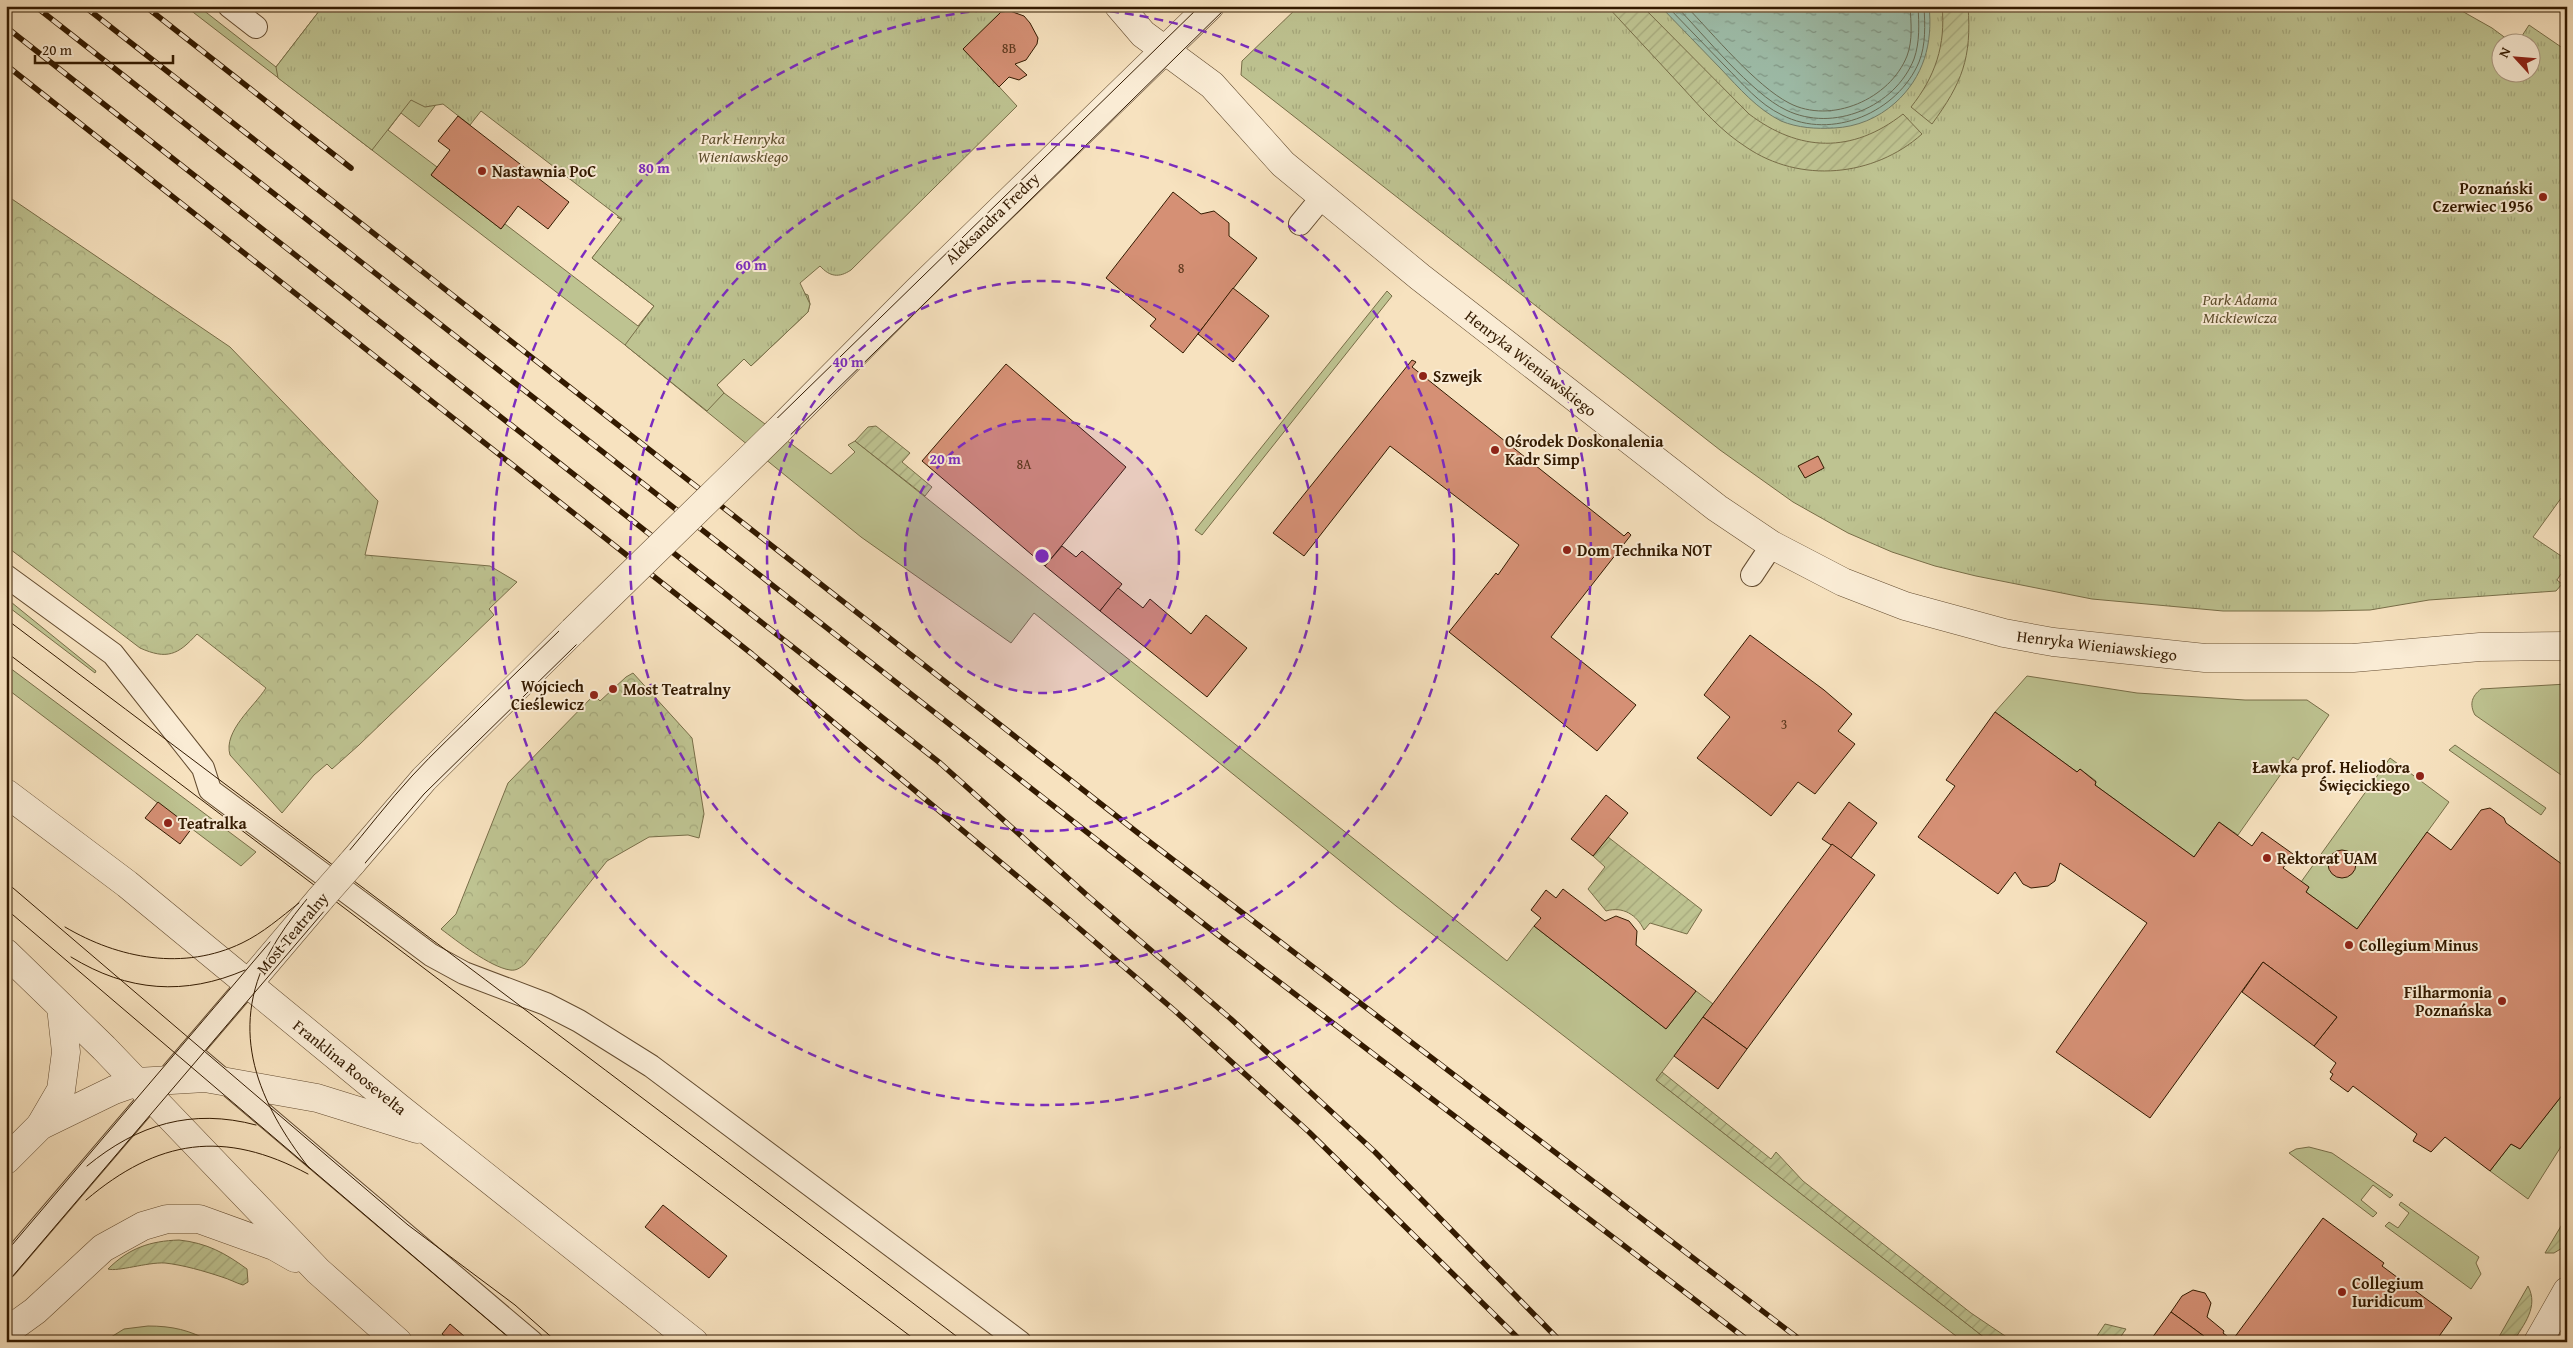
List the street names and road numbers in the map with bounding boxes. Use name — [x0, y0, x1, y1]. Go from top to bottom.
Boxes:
street label: Aleksandra Fredry — [939, 166, 1045, 270]
street label: Henryka Wieniawskiego — [1460, 304, 1602, 422]
street label: Henryka Wieniawskiego — [2016, 623, 2178, 667]
street label: Most Teatralny — [250, 886, 334, 980]
street label: Franklina Roosevelta — [288, 1014, 412, 1121]

